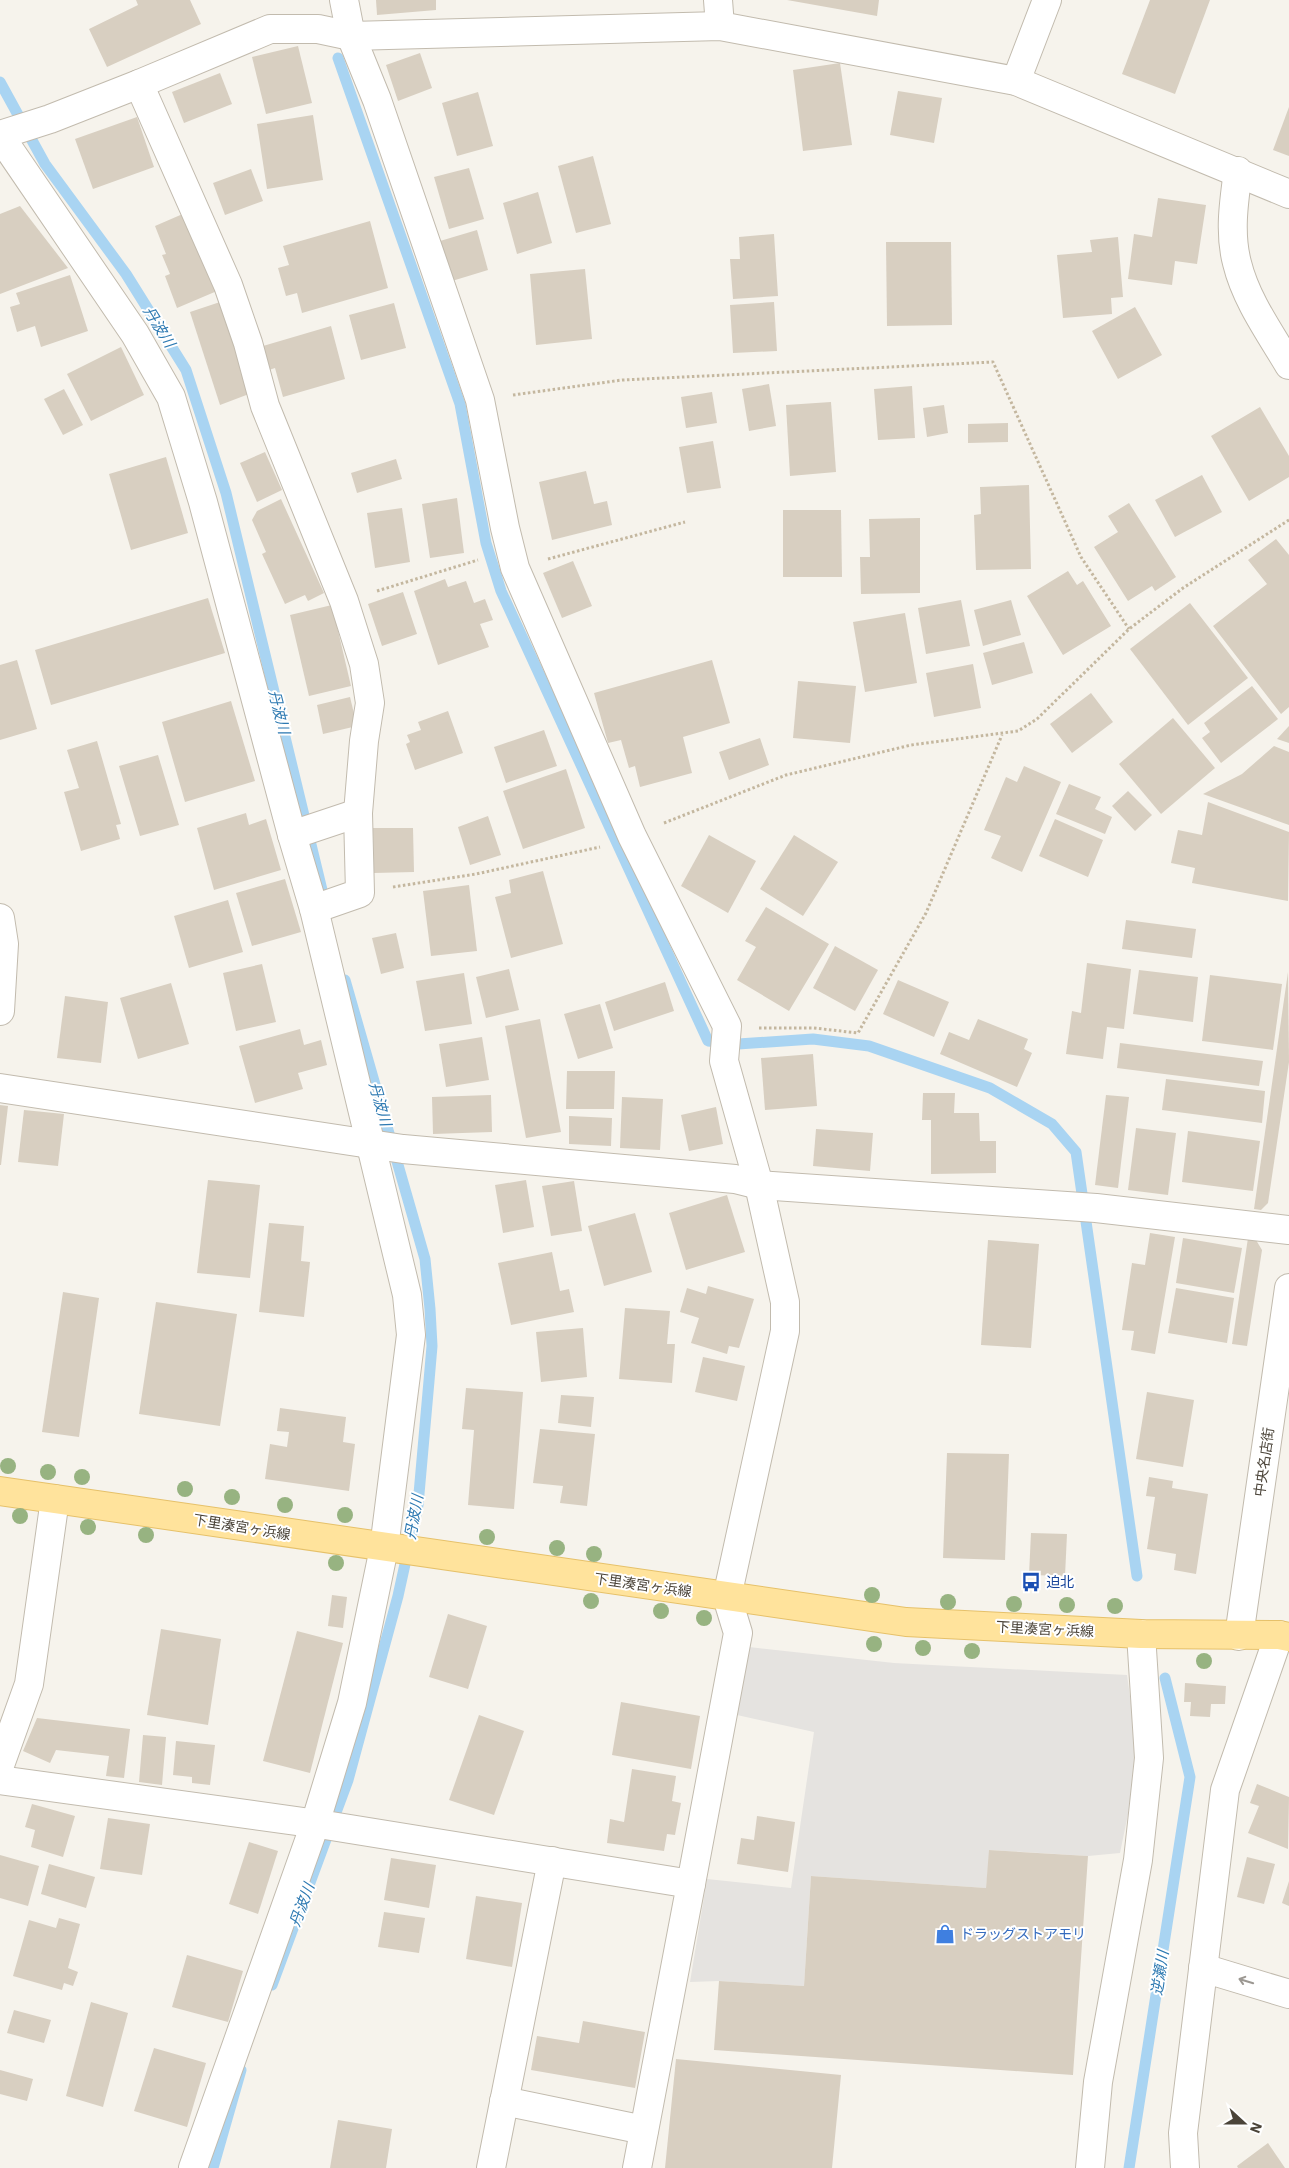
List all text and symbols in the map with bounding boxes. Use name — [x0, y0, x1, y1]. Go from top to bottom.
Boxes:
water label: 丹波川 — [139, 303, 180, 353]
water label: 丹波川 — [265, 688, 295, 738]
water label: 丹波川 — [365, 1080, 396, 1130]
street label: 中央名店街 — [1250, 1426, 1278, 1498]
water label: 丹波川 — [400, 1491, 427, 1541]
street label: 下里湊宮ヶ浜線 — [192, 1510, 292, 1544]
street label: 下里湊宮ヶ浜線 — [593, 1569, 693, 1601]
bus stop icon: 迫北 — [1020, 1571, 1042, 1593]
place label: 迫北 — [1046, 1573, 1074, 1591]
street label: 下里湊宮ヶ浜線 — [996, 1617, 1094, 1641]
water label: 丹波川 — [285, 1879, 319, 1929]
shop icon: ドラッグストアモリ — [934, 1923, 956, 1945]
place label: ドラッグストアモリ — [960, 1925, 1086, 1943]
water label: 逆瀬川 — [1147, 1947, 1173, 1997]
one-way arrow — [1238, 1976, 1254, 1986]
north arrow — [1219, 2098, 1269, 2148]
text: N — [1246, 2120, 1266, 2136]

